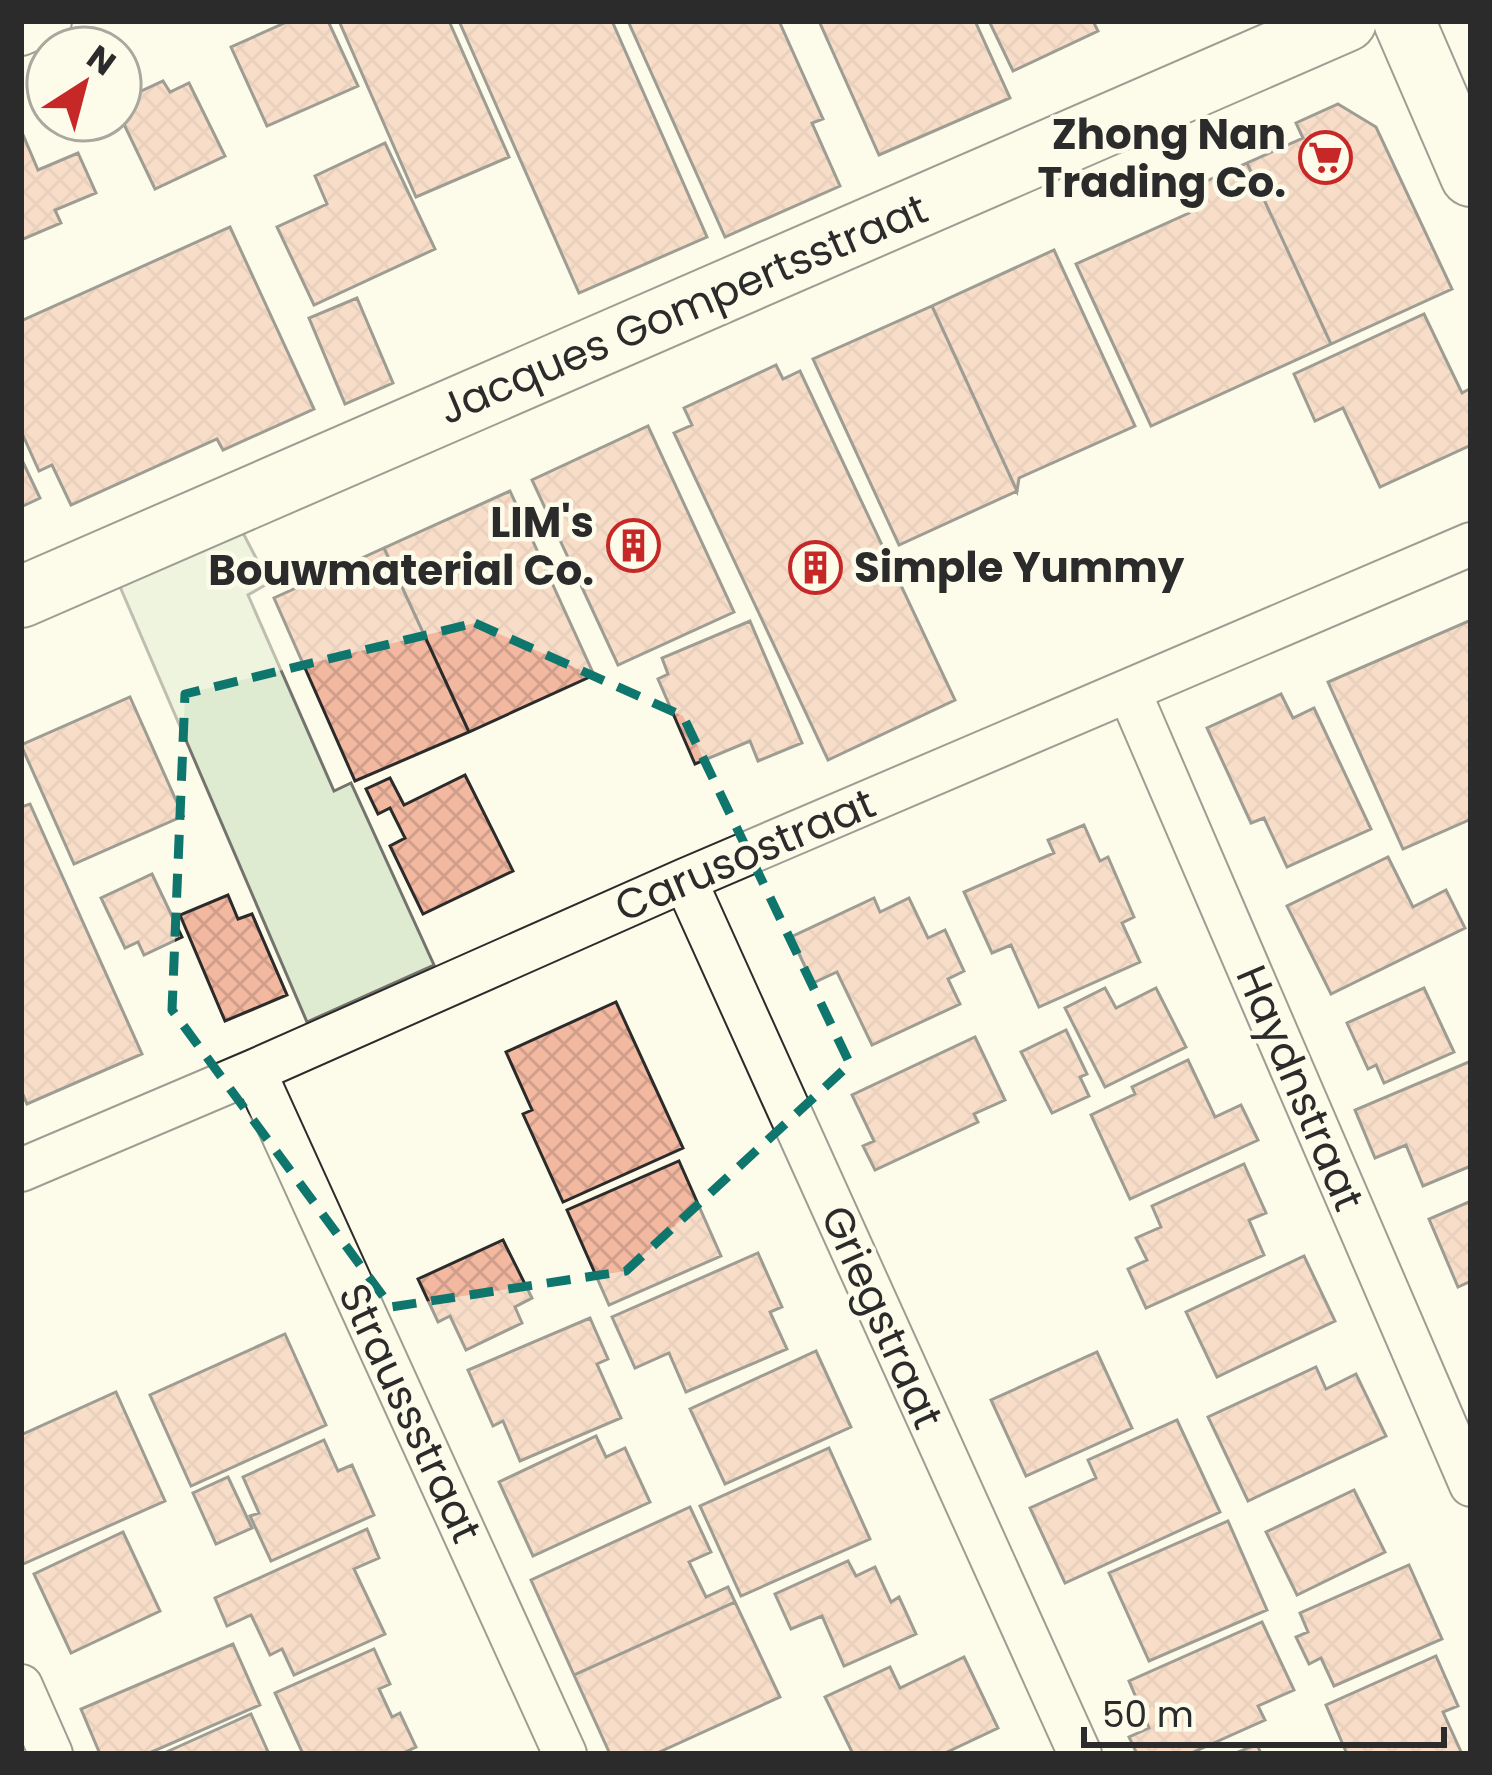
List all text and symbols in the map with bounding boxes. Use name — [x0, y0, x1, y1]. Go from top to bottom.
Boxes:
north arrow — [24, 24, 144, 144]
text: N — [77, 34, 125, 86]
place label: Zhong Nan Trading Co. — [1037, 105, 1286, 212]
supermarket icon: Zhong Nan Trading Co. — [1297, 130, 1353, 186]
street label: Jacques Gompertsstraat — [430, 179, 936, 439]
place label: LIM's Bouwmaterial Co. — [208, 493, 594, 600]
building icon: LIM's Bouwmaterial Co. — [605, 518, 661, 574]
place label: Simple Yummy — [854, 538, 1185, 597]
building icon: Simple Yummy — [787, 539, 843, 595]
street label: Carusostraat — [606, 774, 884, 936]
street label: Haydnstraat — [1222, 956, 1378, 1220]
street label: Griegstraat — [807, 1196, 957, 1438]
street label: Straussstraat — [324, 1274, 496, 1552]
scale bar — [1084, 1673, 1444, 1747]
text: 50 m — [1102, 1689, 1194, 1740]

